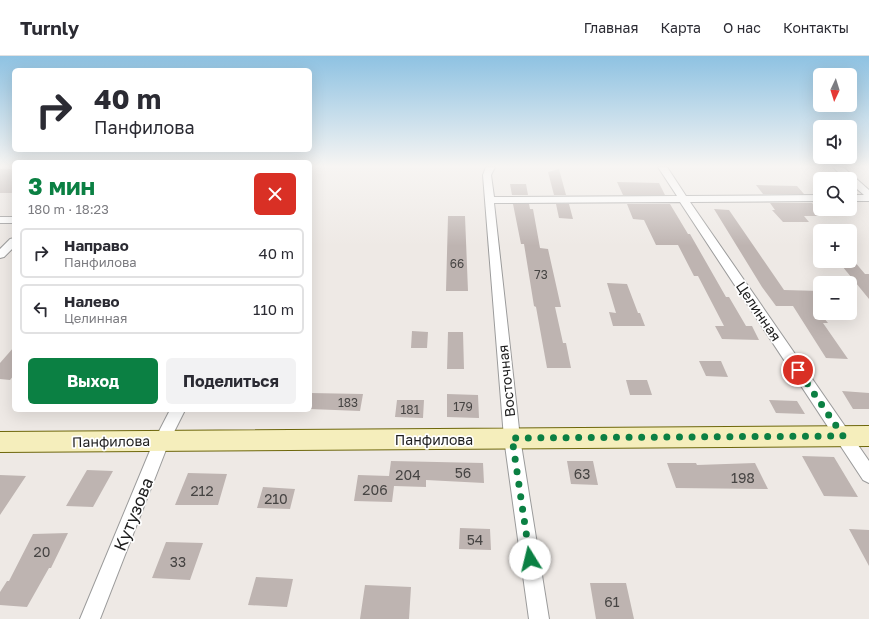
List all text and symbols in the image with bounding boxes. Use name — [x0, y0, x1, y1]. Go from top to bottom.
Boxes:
text: Turnly — [20, 16, 79, 39]
text: Главная — [584, 19, 638, 36]
text: Карта — [660, 19, 701, 36]
text: О нас — [723, 19, 761, 36]
text: Контакты — [783, 19, 849, 36]
north arrow — [813, 68, 857, 112]
map controls — [813, 68, 857, 320]
text: 40 m — [94, 82, 161, 115]
icon: right — [28, 84, 80, 136]
text: Панфилова — [94, 116, 195, 138]
button: sound — [813, 120, 857, 164]
text: 3 мин — [28, 171, 95, 200]
button: search — [813, 172, 857, 216]
button: close — [254, 173, 296, 215]
text: 180 m · 18:23 — [28, 201, 109, 217]
button: + — [813, 224, 857, 268]
text: Направо — [64, 236, 129, 254]
icon: right — [30, 242, 52, 264]
text: 40 m — [259, 244, 294, 262]
text: Панфилова — [64, 254, 137, 270]
house number: 66 — [450, 256, 464, 271]
house number: 73 — [534, 267, 548, 282]
button: − — [813, 276, 857, 320]
street label: Целинная — [733, 278, 785, 344]
text: Налево — [64, 292, 120, 310]
icon: left — [30, 298, 52, 320]
text: 110 m — [253, 300, 294, 318]
text: Целинная — [64, 310, 127, 326]
street label: Восточная — [494, 344, 518, 418]
pin — [781, 353, 815, 387]
button: Выход — [28, 358, 158, 404]
button: Поделиться — [166, 358, 296, 404]
icon: arrive — [787, 359, 809, 381]
house number: 183 — [338, 395, 358, 410]
house number: 179 — [453, 399, 473, 414]
house number: 181 — [401, 402, 420, 417]
street label: Панфилова — [395, 431, 473, 448]
street label: Панфилова — [72, 432, 150, 450]
house number: 56 — [455, 464, 471, 481]
house number: 63 — [574, 465, 590, 482]
house number: 204 — [395, 466, 421, 483]
house number: 198 — [731, 469, 755, 486]
street label: Кутузова — [109, 474, 157, 554]
house number: 206 — [362, 481, 388, 498]
house number: 212 — [190, 482, 214, 499]
house number: 210 — [264, 490, 288, 507]
house number: 54 — [467, 531, 483, 548]
position arrow — [509, 538, 551, 580]
house number: 20 — [34, 543, 50, 560]
house number: 33 — [170, 553, 186, 570]
house number: 61 — [604, 593, 620, 610]

